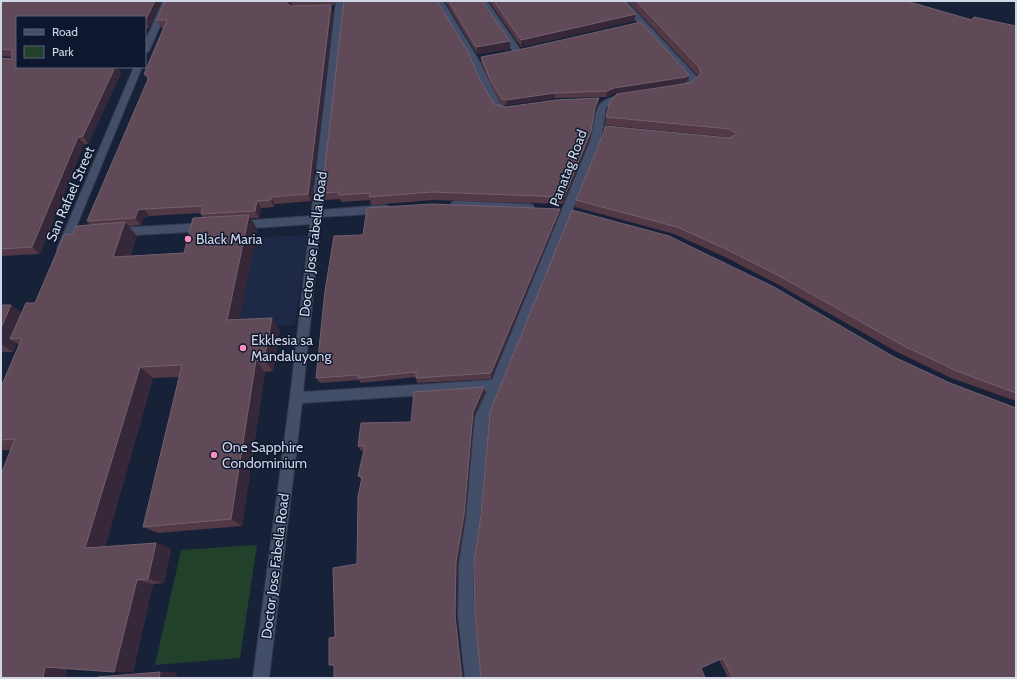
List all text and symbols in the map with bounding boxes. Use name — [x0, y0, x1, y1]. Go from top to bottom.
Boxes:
legend — [16, 16, 146, 68]
text: Road — [52, 24, 78, 39]
text: Park — [52, 44, 74, 59]
street label: Panatag Road — [545, 127, 591, 209]
street label: San Rafael Street — [42, 143, 98, 244]
street label: Doctor Jose Fabella Road — [295, 170, 331, 318]
place label: Black Maria — [196, 230, 262, 248]
marker: Black Maria — [183, 234, 193, 244]
place label: Ekklesia sa Mandaluyong — [251, 331, 332, 365]
marker: Ekklesia sa Mandaluyong — [238, 343, 248, 353]
place label: One Sapphire Condominium — [222, 438, 307, 472]
marker: One Sapphire Condominium — [209, 450, 219, 460]
street label: Doctor Jose Fabella Road — [257, 492, 293, 640]

